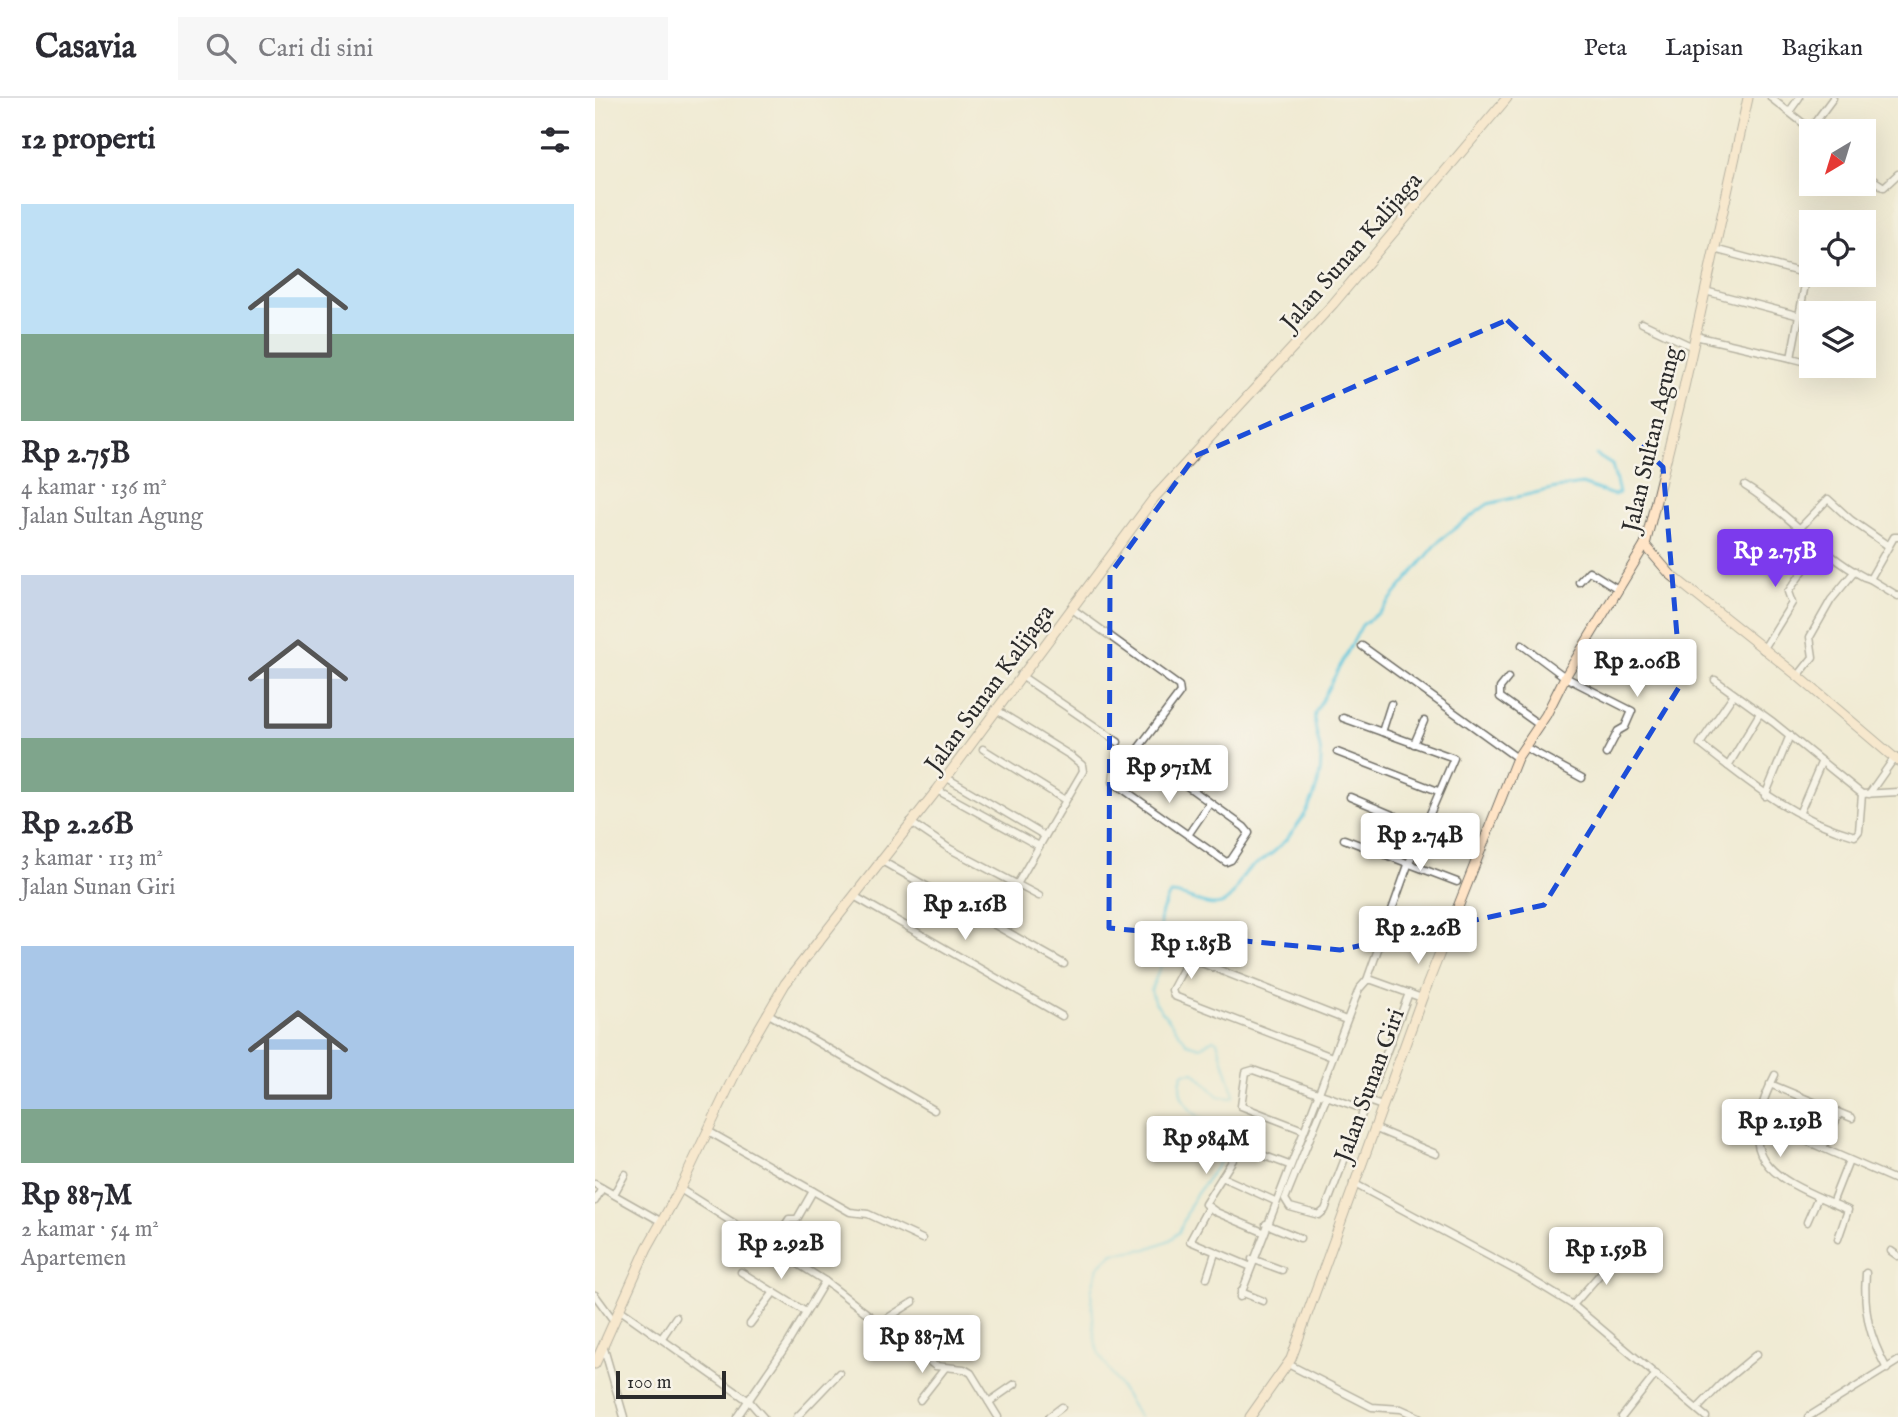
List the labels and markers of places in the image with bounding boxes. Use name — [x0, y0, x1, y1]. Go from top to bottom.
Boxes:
pin: Rp 2.75B — [1703, 530, 1847, 589]
pin: Rp 2.06B — [1565, 640, 1709, 699]
pin: Rp 971M — [1104, 746, 1234, 805]
pin: Rp 2.74B — [1348, 814, 1492, 873]
pin: Rp 2.16B — [893, 882, 1037, 942]
pin: Rp 2.26B — [1346, 906, 1490, 966]
pin: Rp 1.85B — [1119, 922, 1263, 981]
pin: Rp 2.19B — [1708, 1100, 1852, 1159]
pin: Rp 984M — [1141, 1116, 1271, 1176]
pin: Rp 2.92B — [709, 1222, 853, 1281]
pin: Rp 1.59B — [1534, 1228, 1678, 1287]
pin: Rp 887M — [857, 1316, 987, 1375]

